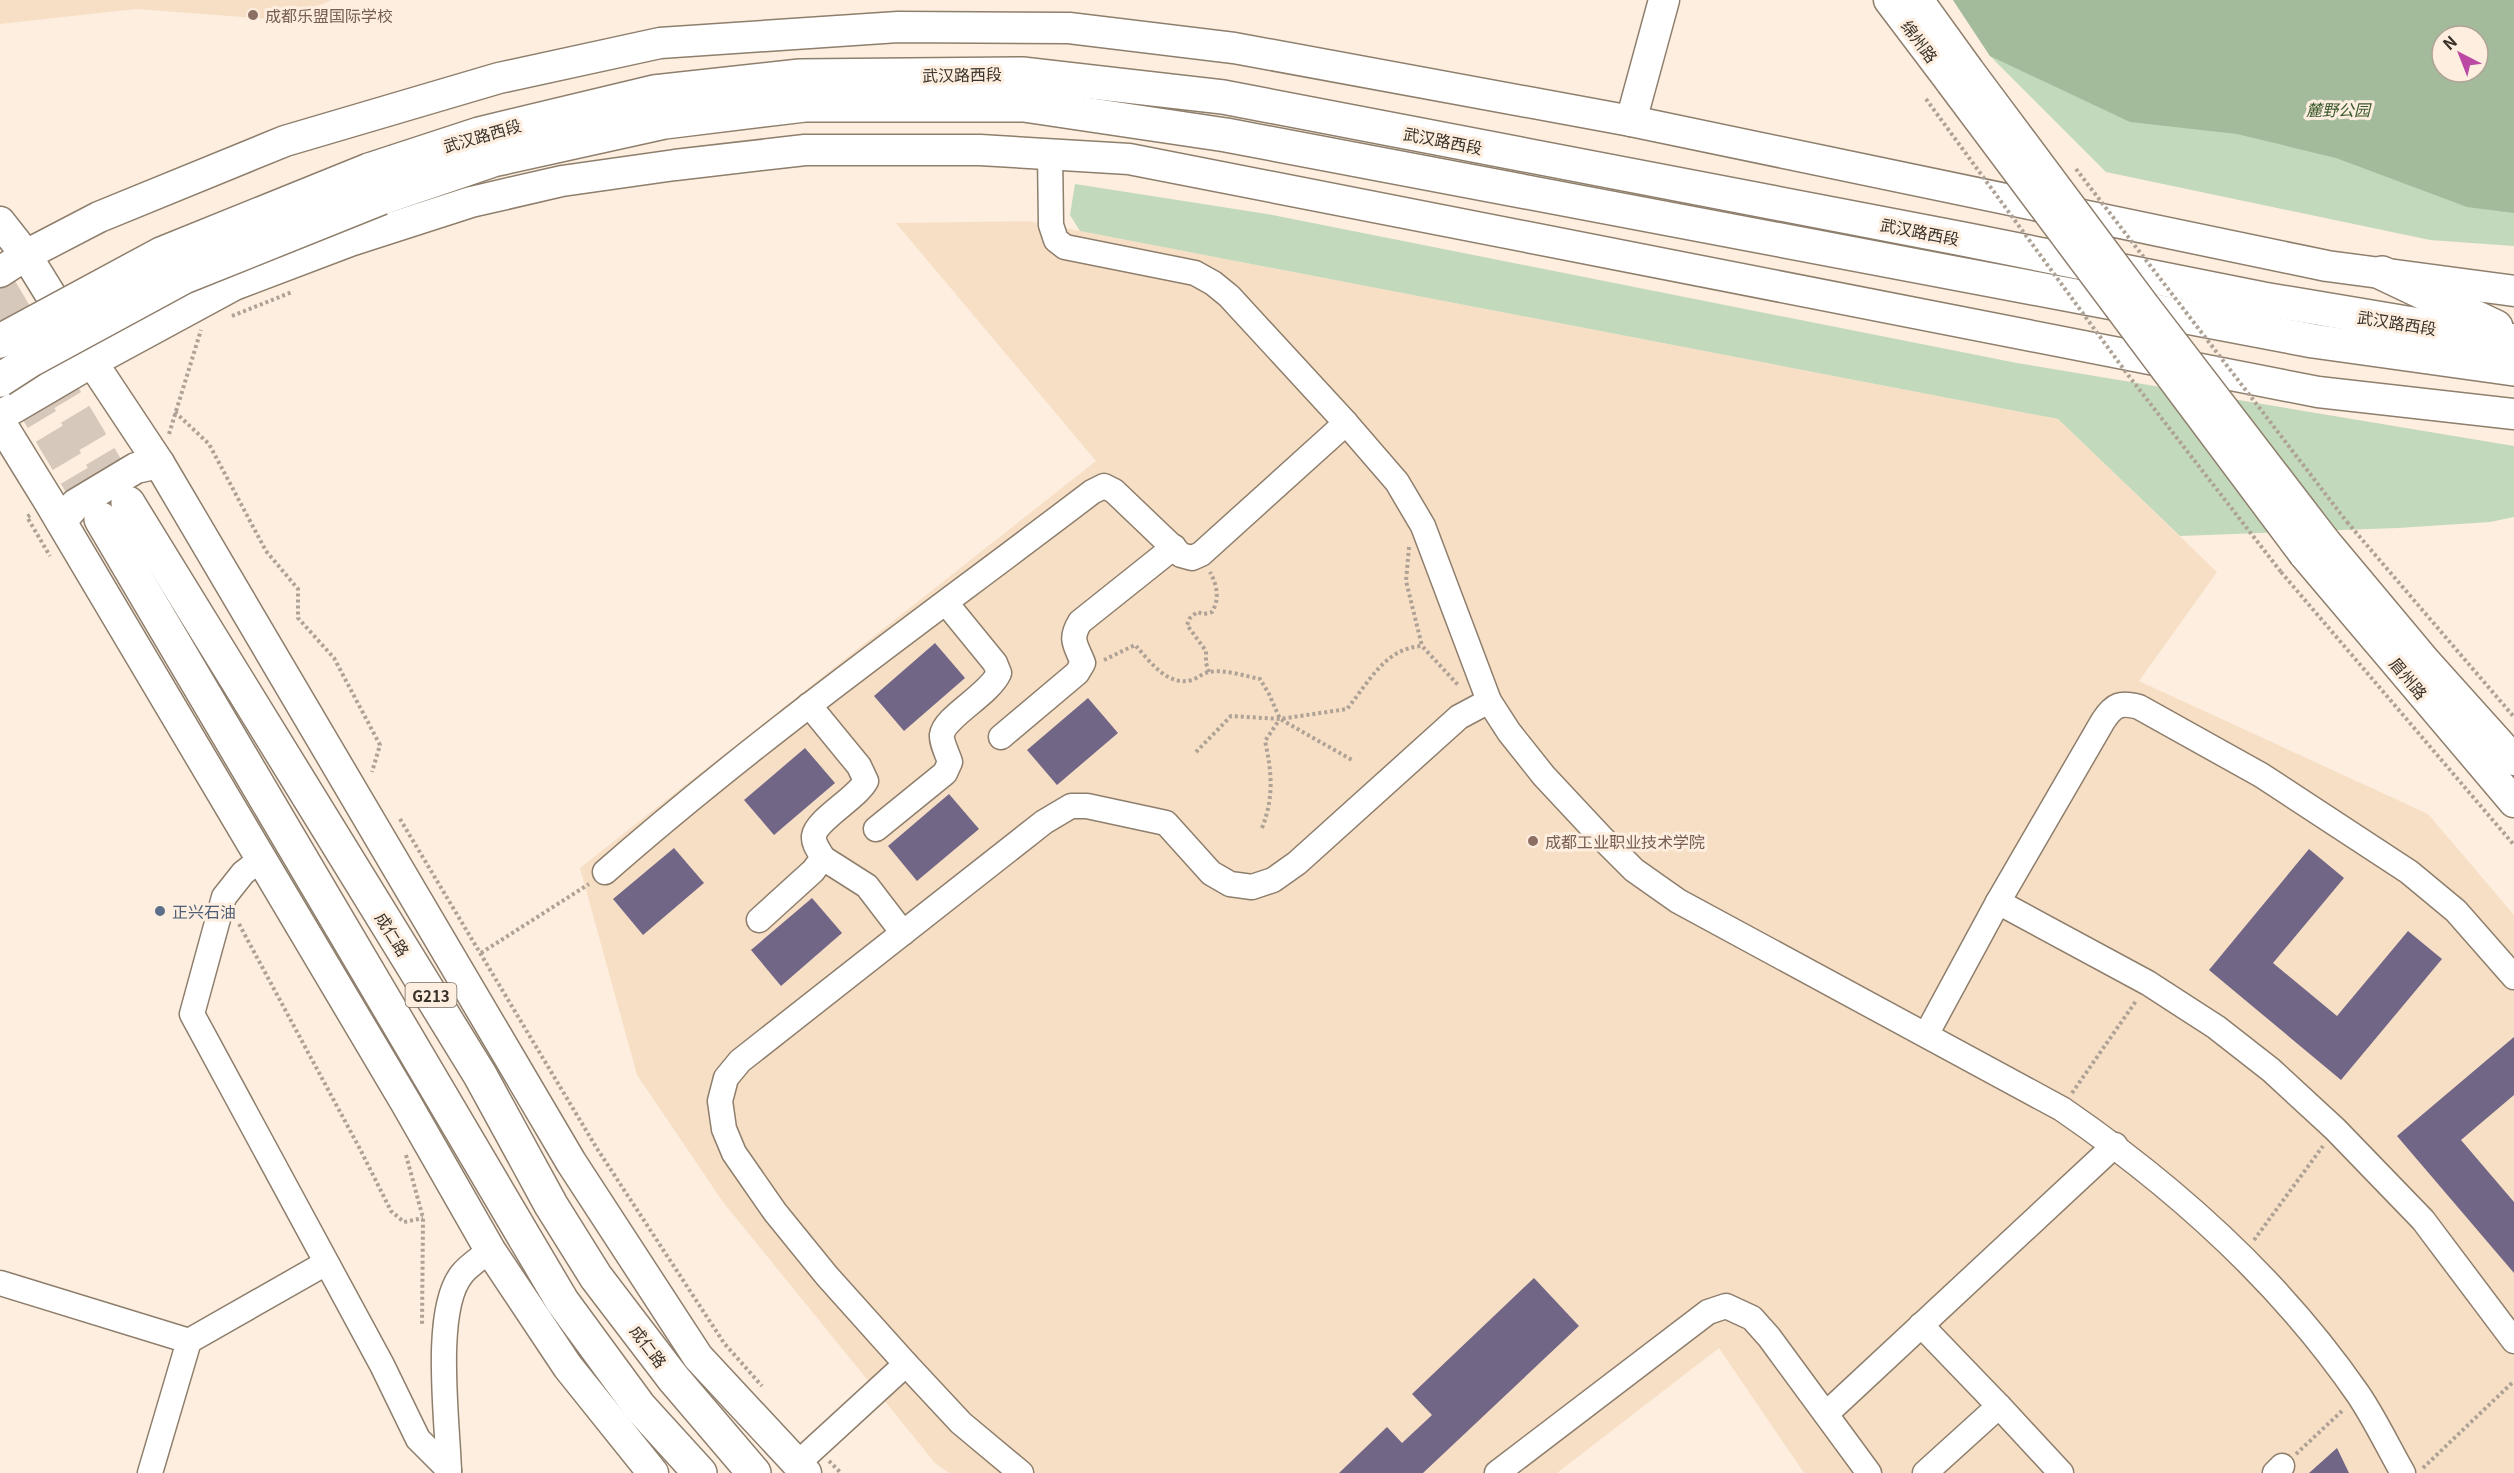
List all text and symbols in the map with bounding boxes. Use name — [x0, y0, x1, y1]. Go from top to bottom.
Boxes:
place label: 成都乐盟国际学校 — [265, 3, 393, 27]
marker: 成都乐盟国际学校 — [246, 8, 260, 22]
street label: 绵州路 — [1896, 15, 1944, 67]
north arrow — [2430, 24, 2490, 84]
text: N — [2437, 29, 2462, 55]
street label: 武汉路西段 — [922, 61, 1002, 87]
park label: 麓野公园 — [2306, 97, 2372, 121]
street label: 武汉路西段 — [440, 112, 524, 158]
street label: 武汉路西段 — [1401, 121, 1485, 159]
street label: 武汉路西段 — [1878, 212, 1962, 250]
street label: 武汉路西段 — [2356, 304, 2438, 340]
street label: 眉州路 — [2384, 652, 2434, 704]
place label: 成都工业职业技术学院 — [1545, 829, 1705, 853]
marker: 成都工业职业技术学院 — [1526, 834, 1540, 848]
place label: 正兴石油 — [172, 899, 236, 923]
marker: 正兴石油 — [153, 904, 167, 918]
street label: 成仁路 — [370, 907, 416, 961]
road number: G213 — [406, 983, 456, 1007]
street label: 成仁路 — [625, 1320, 673, 1372]

